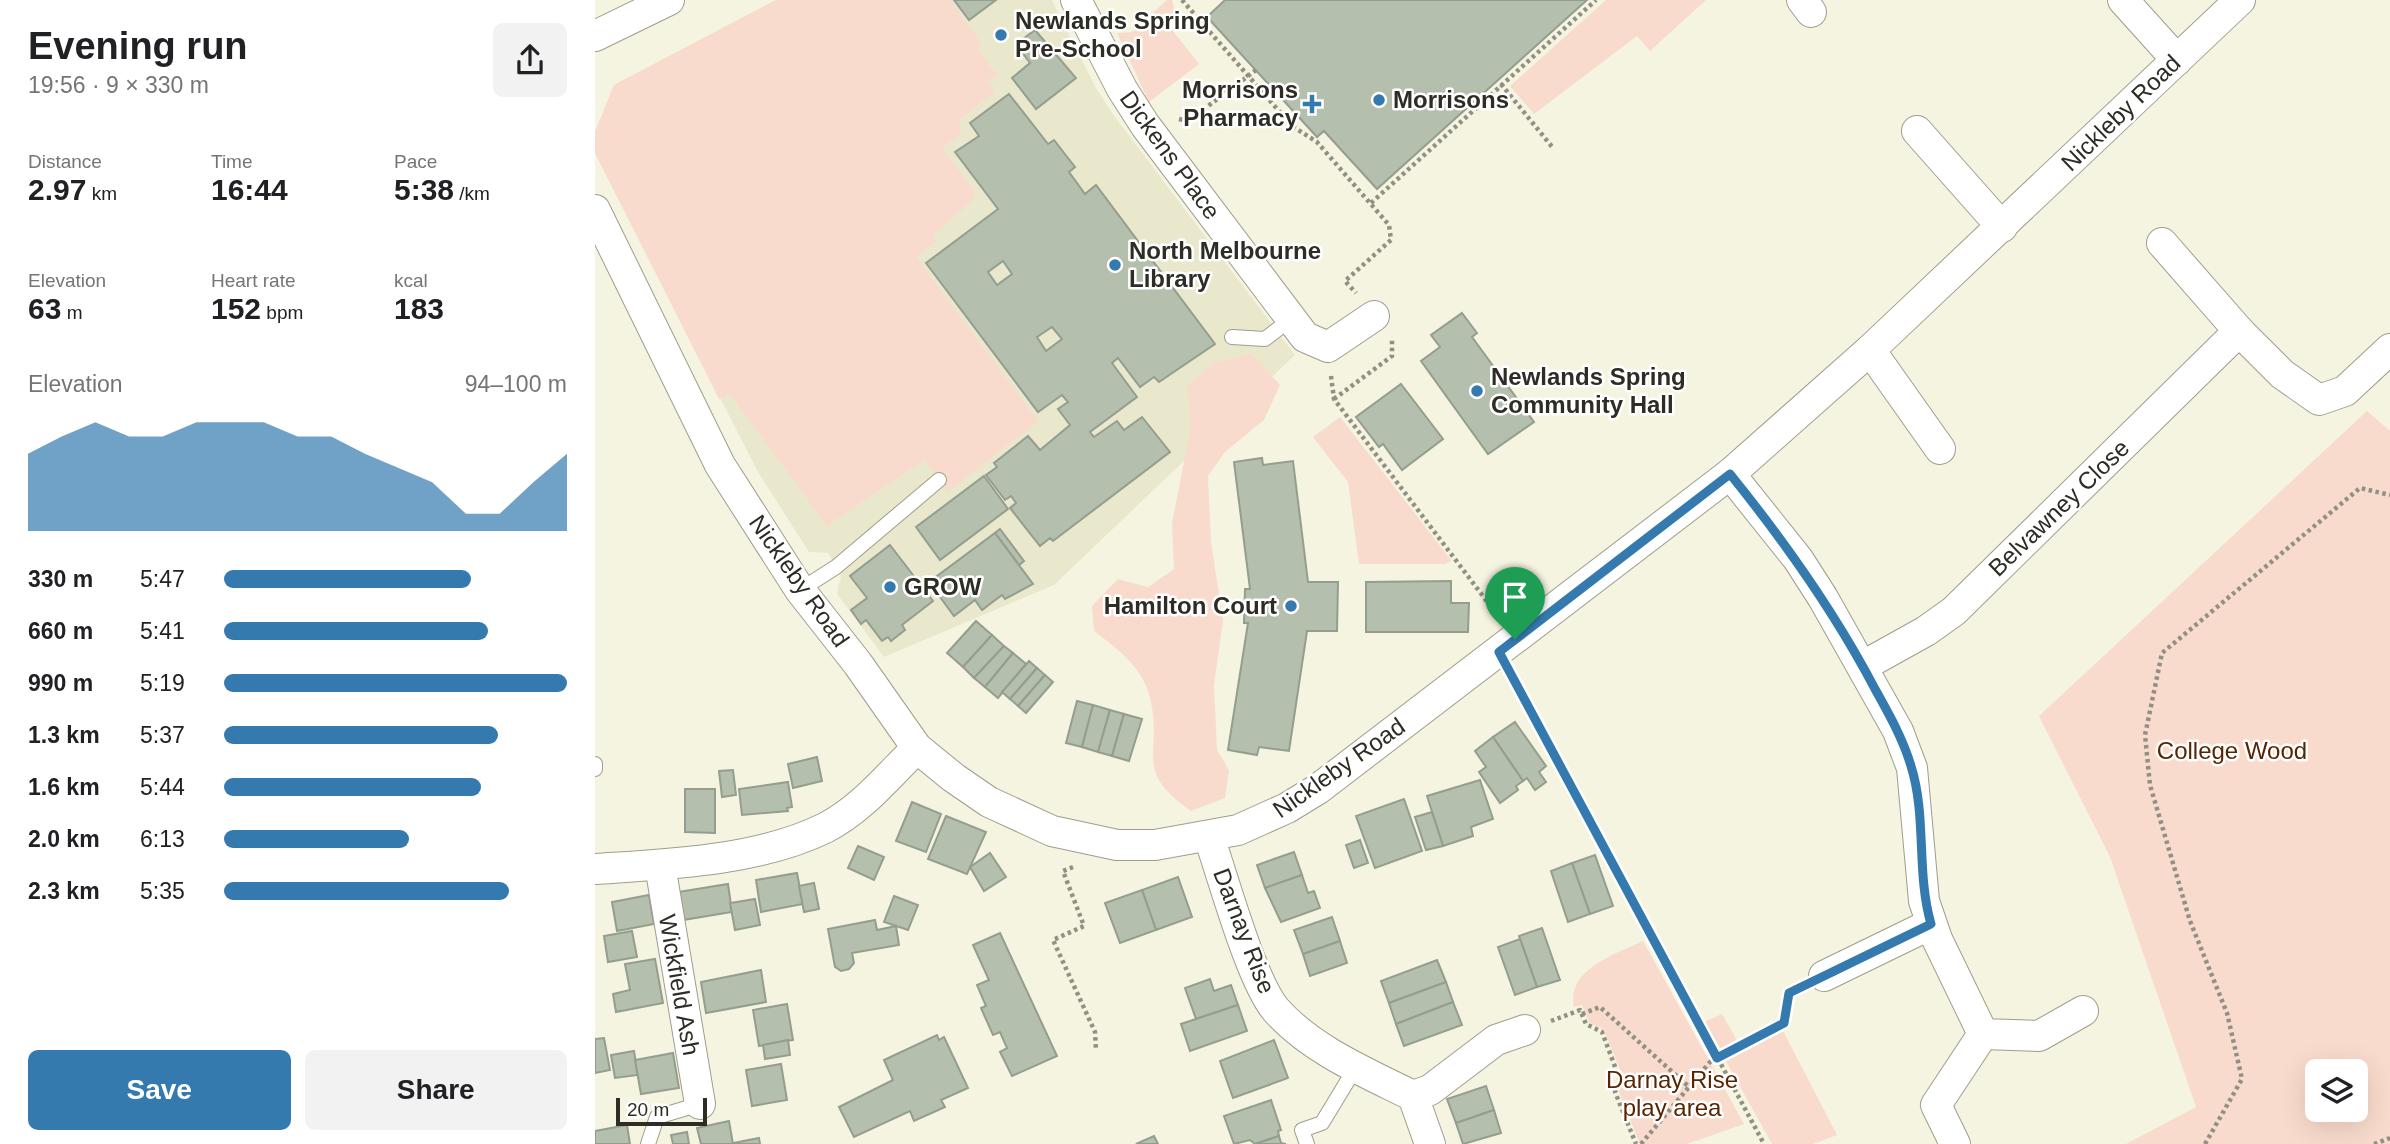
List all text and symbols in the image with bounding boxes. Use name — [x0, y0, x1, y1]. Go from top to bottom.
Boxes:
place label: Newlands Spring Pre-School — [1015, 7, 1210, 62]
button: share — [493, 23, 567, 97]
text: Evening run — [28, 25, 248, 67]
marker: Newlands Spring Pre-School — [993, 27, 1009, 43]
street label: Nickleby Road — [2056, 49, 2186, 176]
text: 19:56 · 9 × 330 m — [28, 72, 209, 98]
place label: Morrisons Pharmacy — [1182, 76, 1299, 131]
street label: Dickens Place — [1115, 85, 1226, 224]
place label: Morrisons — [1393, 86, 1509, 113]
marker: Morrisons — [1371, 92, 1387, 108]
marker: Morrisons Pharmacy — [1304, 96, 1320, 112]
text: Distance — [28, 151, 102, 172]
text: Time — [211, 151, 253, 172]
text: Pace — [394, 151, 437, 172]
text: 2.97 — [28, 173, 86, 206]
text: 16:44 — [211, 173, 288, 206]
text: 5:38 — [394, 173, 454, 206]
text: km — [86, 183, 117, 204]
text: /km — [454, 183, 490, 204]
place label: North Melbourne Library — [1129, 237, 1321, 292]
marker: North Melbourne Library — [1107, 257, 1123, 273]
text: Elevation — [28, 270, 106, 291]
text: Heart rate — [211, 270, 295, 291]
text: kcal — [394, 270, 428, 291]
text: 63 — [28, 292, 61, 325]
text: 152 — [211, 292, 261, 325]
text: 183 — [394, 292, 444, 325]
text: m — [61, 302, 82, 323]
text: bpm — [261, 302, 303, 323]
place label: Newlands Spring Community Hall — [1491, 363, 1686, 418]
text: Elevation — [28, 371, 123, 397]
text: 94–100 m — [465, 371, 567, 397]
marker: Newlands Spring Community Hall — [1469, 383, 1485, 399]
street label: Belvawney Close — [1983, 434, 2134, 581]
street label: Nickleby Road — [744, 510, 855, 652]
text: 330 m — [28, 566, 93, 592]
text: 5:47 — [140, 566, 185, 592]
pin — [1485, 567, 1545, 639]
place label: GROW — [904, 573, 982, 600]
icon: arrive — [1496, 578, 1534, 616]
marker: GROW — [882, 579, 898, 595]
place label: Hamilton Court — [1104, 592, 1277, 619]
marker: Hamilton Court — [1283, 598, 1299, 614]
text: 660 m — [28, 618, 93, 644]
text: 5:41 — [140, 618, 185, 644]
text: 990 m — [28, 670, 93, 696]
text: 5:19 — [140, 670, 185, 696]
street label: Nickleby Road — [1268, 712, 1410, 823]
text: 1.3 km — [28, 722, 100, 748]
text: 5:37 — [140, 722, 185, 748]
park label: College Wood — [2157, 737, 2307, 764]
text: 1.6 km — [28, 774, 100, 800]
text: 5:44 — [140, 774, 185, 800]
text: 2.0 km — [28, 826, 100, 852]
text: 6:13 — [140, 826, 185, 852]
street label: Darnay Rise — [1208, 864, 1281, 997]
text: 2.3 km — [28, 878, 100, 904]
text: 5:35 — [140, 878, 185, 904]
street label: Wickfield Ash — [654, 912, 705, 1058]
button: Save — [28, 1050, 291, 1130]
button: Share — [305, 1050, 567, 1130]
map controls — [2305, 1059, 2368, 1122]
button: layers — [2305, 1059, 2368, 1122]
park label: Darnay Rise play area — [1606, 1066, 1738, 1121]
scale bar — [616, 1095, 707, 1127]
text: 20 m — [627, 1099, 669, 1120]

